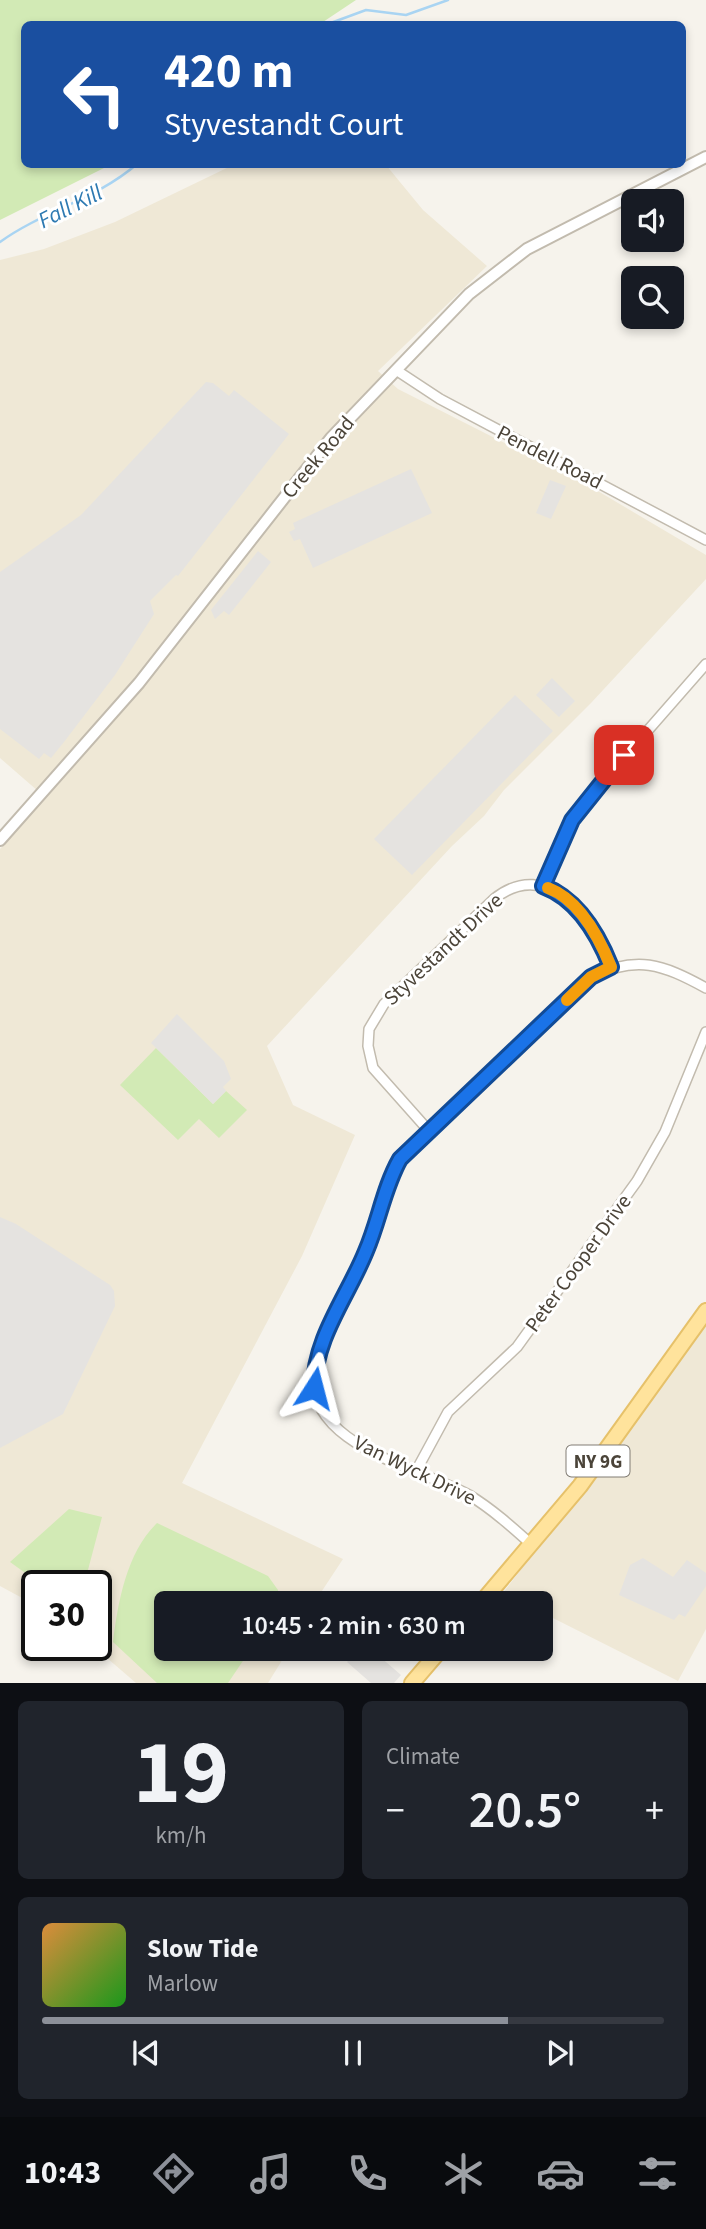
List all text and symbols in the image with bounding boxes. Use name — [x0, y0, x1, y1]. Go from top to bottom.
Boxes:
text: 420 m — [164, 37, 293, 107]
icon: left — [49, 49, 140, 140]
text: Styvestandt Court — [164, 102, 403, 148]
water label: Fall Kill — [32, 176, 109, 237]
map controls — [621, 189, 684, 329]
button: sound — [621, 189, 684, 252]
button: search — [621, 266, 684, 329]
street label: Creek Road — [275, 409, 361, 505]
street label: Pendell Road — [492, 417, 608, 497]
pin — [594, 725, 654, 785]
icon: arrive — [605, 736, 643, 774]
street label: Styvestandt Drive — [377, 886, 509, 1012]
street label: Peter Cooper Drive — [518, 1188, 638, 1338]
position arrow — [277, 1351, 351, 1425]
street label: Van Wyck Drive — [349, 1427, 481, 1513]
road number: NY 9G — [566, 1446, 630, 1476]
speed limit sign: 30 — [21, 1570, 112, 1661]
text: 10:45 · 2 min · 630 m — [241, 1607, 466, 1644]
text: 19 — [133, 1709, 229, 1838]
text: Climate — [386, 1740, 460, 1773]
text: 20.5° — [469, 1774, 581, 1848]
text: − — [386, 1784, 405, 1838]
text: + — [645, 1784, 664, 1838]
text: km/h — [155, 1819, 207, 1852]
text: Slow Tide — [147, 1930, 258, 1967]
text: Marlow — [147, 1967, 218, 2000]
icon: previous — [127, 2034, 165, 2072]
icon: pause — [334, 2034, 372, 2072]
icon: next — [541, 2034, 579, 2072]
icon: directions — [149, 2149, 198, 2198]
icon: music — [246, 2149, 295, 2198]
icon: phone — [343, 2149, 392, 2198]
icon: climate — [439, 2149, 488, 2198]
icon: car — [536, 2149, 585, 2198]
icon: filters — [633, 2149, 682, 2198]
text: 10:43 — [24, 2150, 101, 2196]

